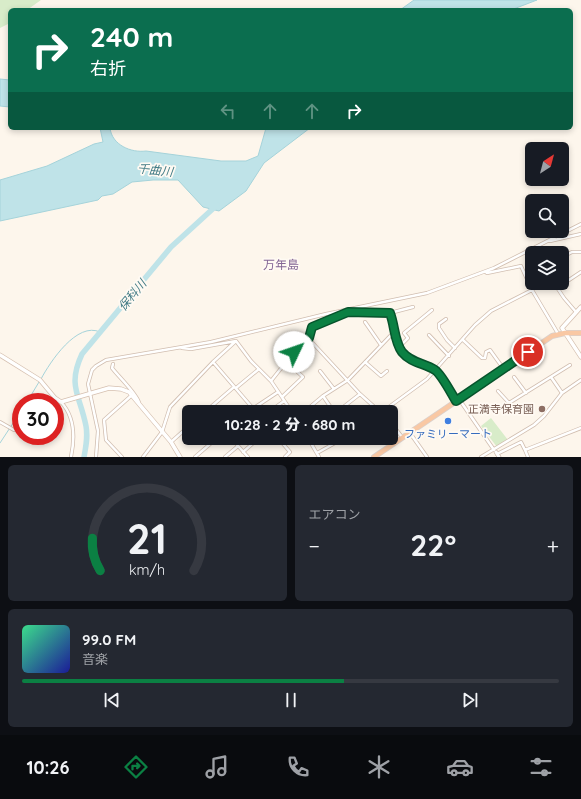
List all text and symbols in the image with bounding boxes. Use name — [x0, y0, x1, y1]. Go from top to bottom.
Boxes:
text: 240 m — [90, 19, 173, 54]
icon: right — [24, 24, 76, 76]
text: 右折 — [90, 57, 126, 80]
icon: left — [217, 100, 239, 122]
icon: ahead — [259, 100, 281, 122]
icon: ahead — [301, 100, 323, 122]
icon: right — [343, 100, 365, 122]
north arrow — [525, 142, 569, 186]
map controls — [525, 142, 569, 290]
water label: 千曲川 — [136, 161, 176, 180]
button: search — [525, 194, 569, 238]
button: layers — [525, 246, 569, 290]
district label: 万年島 — [263, 257, 299, 272]
water label: 保科川 — [115, 275, 151, 314]
position arrow — [273, 331, 315, 373]
pin — [511, 335, 545, 369]
icon: arrive — [517, 341, 539, 363]
speed limit sign: 30 — [12, 393, 64, 445]
place label: 正満寺保育園 — [468, 402, 534, 416]
marker: 正満寺保育園 — [537, 404, 547, 414]
text: 10:28 · 2 分 · 680 m — [225, 415, 355, 434]
marker: ファミリーマート — [443, 416, 453, 426]
place label: ファミリーマート — [404, 427, 492, 441]
text: エアコン — [309, 506, 361, 522]
text: 21 — [127, 512, 167, 564]
text: 22° — [410, 526, 456, 564]
text: − — [309, 532, 320, 560]
text: + — [547, 532, 559, 560]
text: km/h — [129, 561, 165, 579]
text: 99.0 FM — [82, 630, 136, 649]
text: 音楽 — [82, 651, 108, 667]
icon: previous — [101, 689, 123, 711]
icon: pause — [280, 689, 302, 711]
icon: next — [459, 689, 481, 711]
icon: directions — [122, 753, 150, 781]
icon: music — [203, 753, 231, 781]
icon: phone — [284, 753, 312, 781]
icon: climate — [365, 753, 393, 781]
icon: car — [446, 753, 474, 781]
icon: filters — [527, 753, 555, 781]
text: 10:26 — [26, 756, 70, 779]

